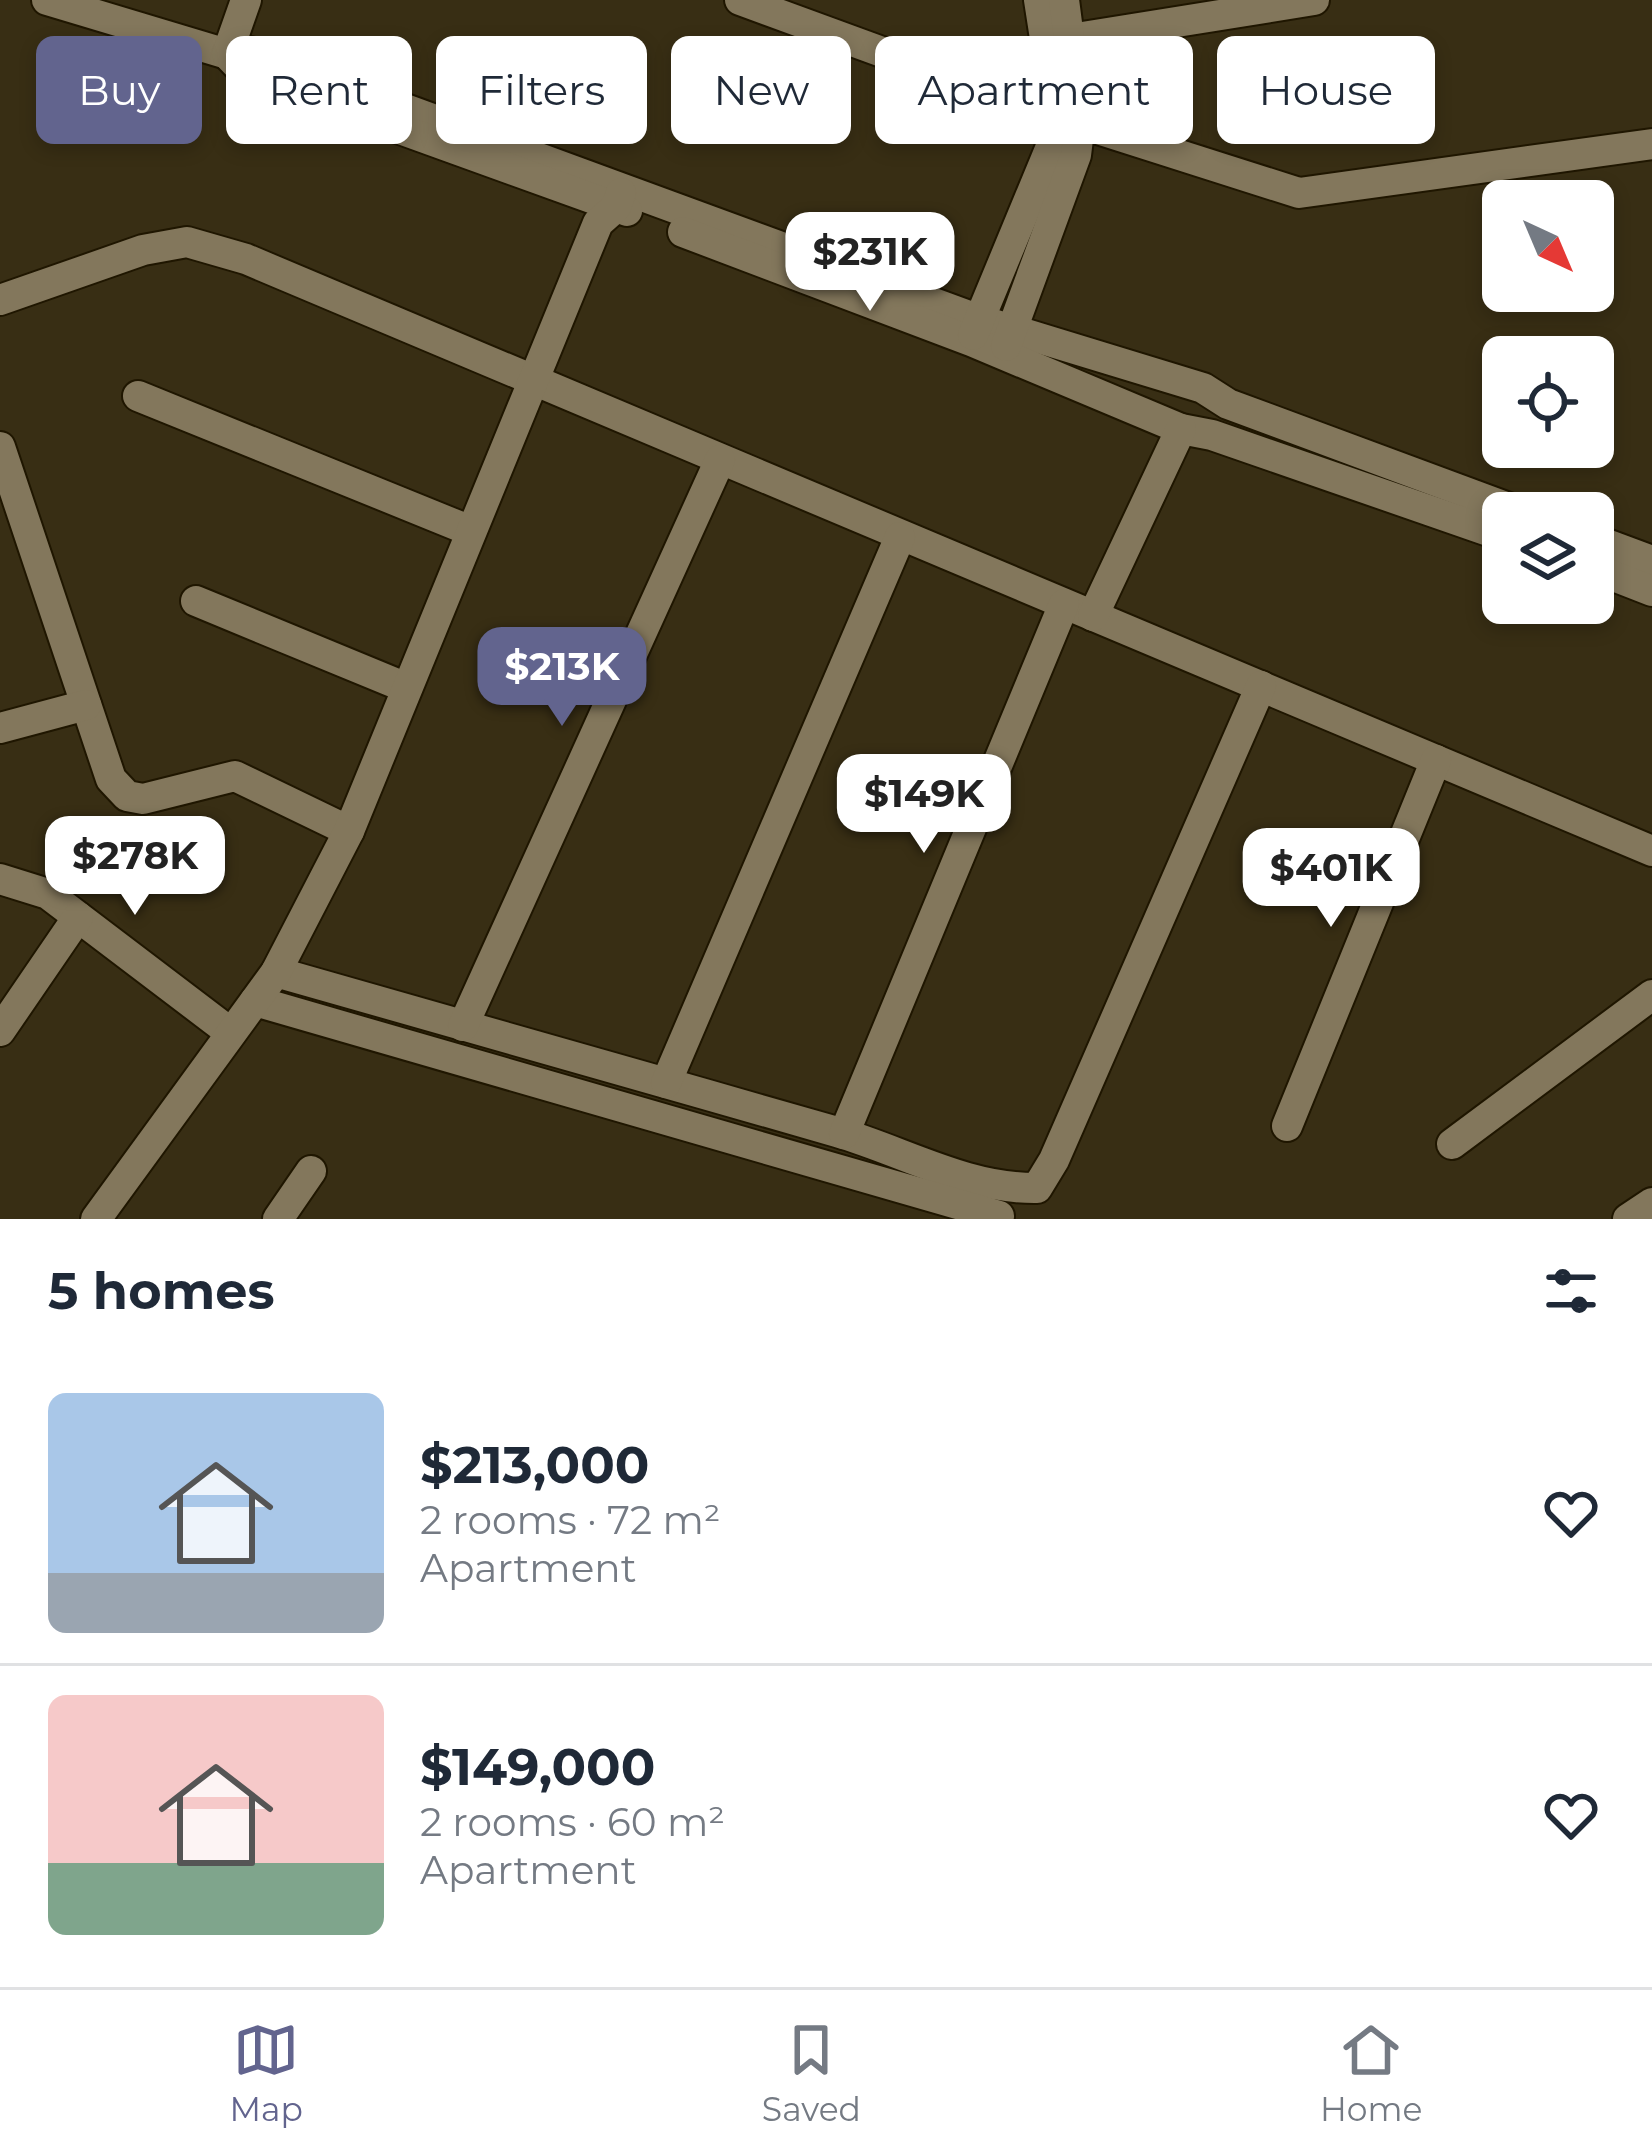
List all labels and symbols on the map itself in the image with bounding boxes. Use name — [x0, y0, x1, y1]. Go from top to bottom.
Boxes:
north arrow — [1482, 180, 1614, 312]
pin: $231K — [786, 212, 954, 314]
pin: $213K — [478, 627, 646, 729]
pin: $149K — [840, 754, 1008, 856]
pin: $278K — [51, 816, 219, 918]
pin: $401K — [1247, 828, 1415, 930]

